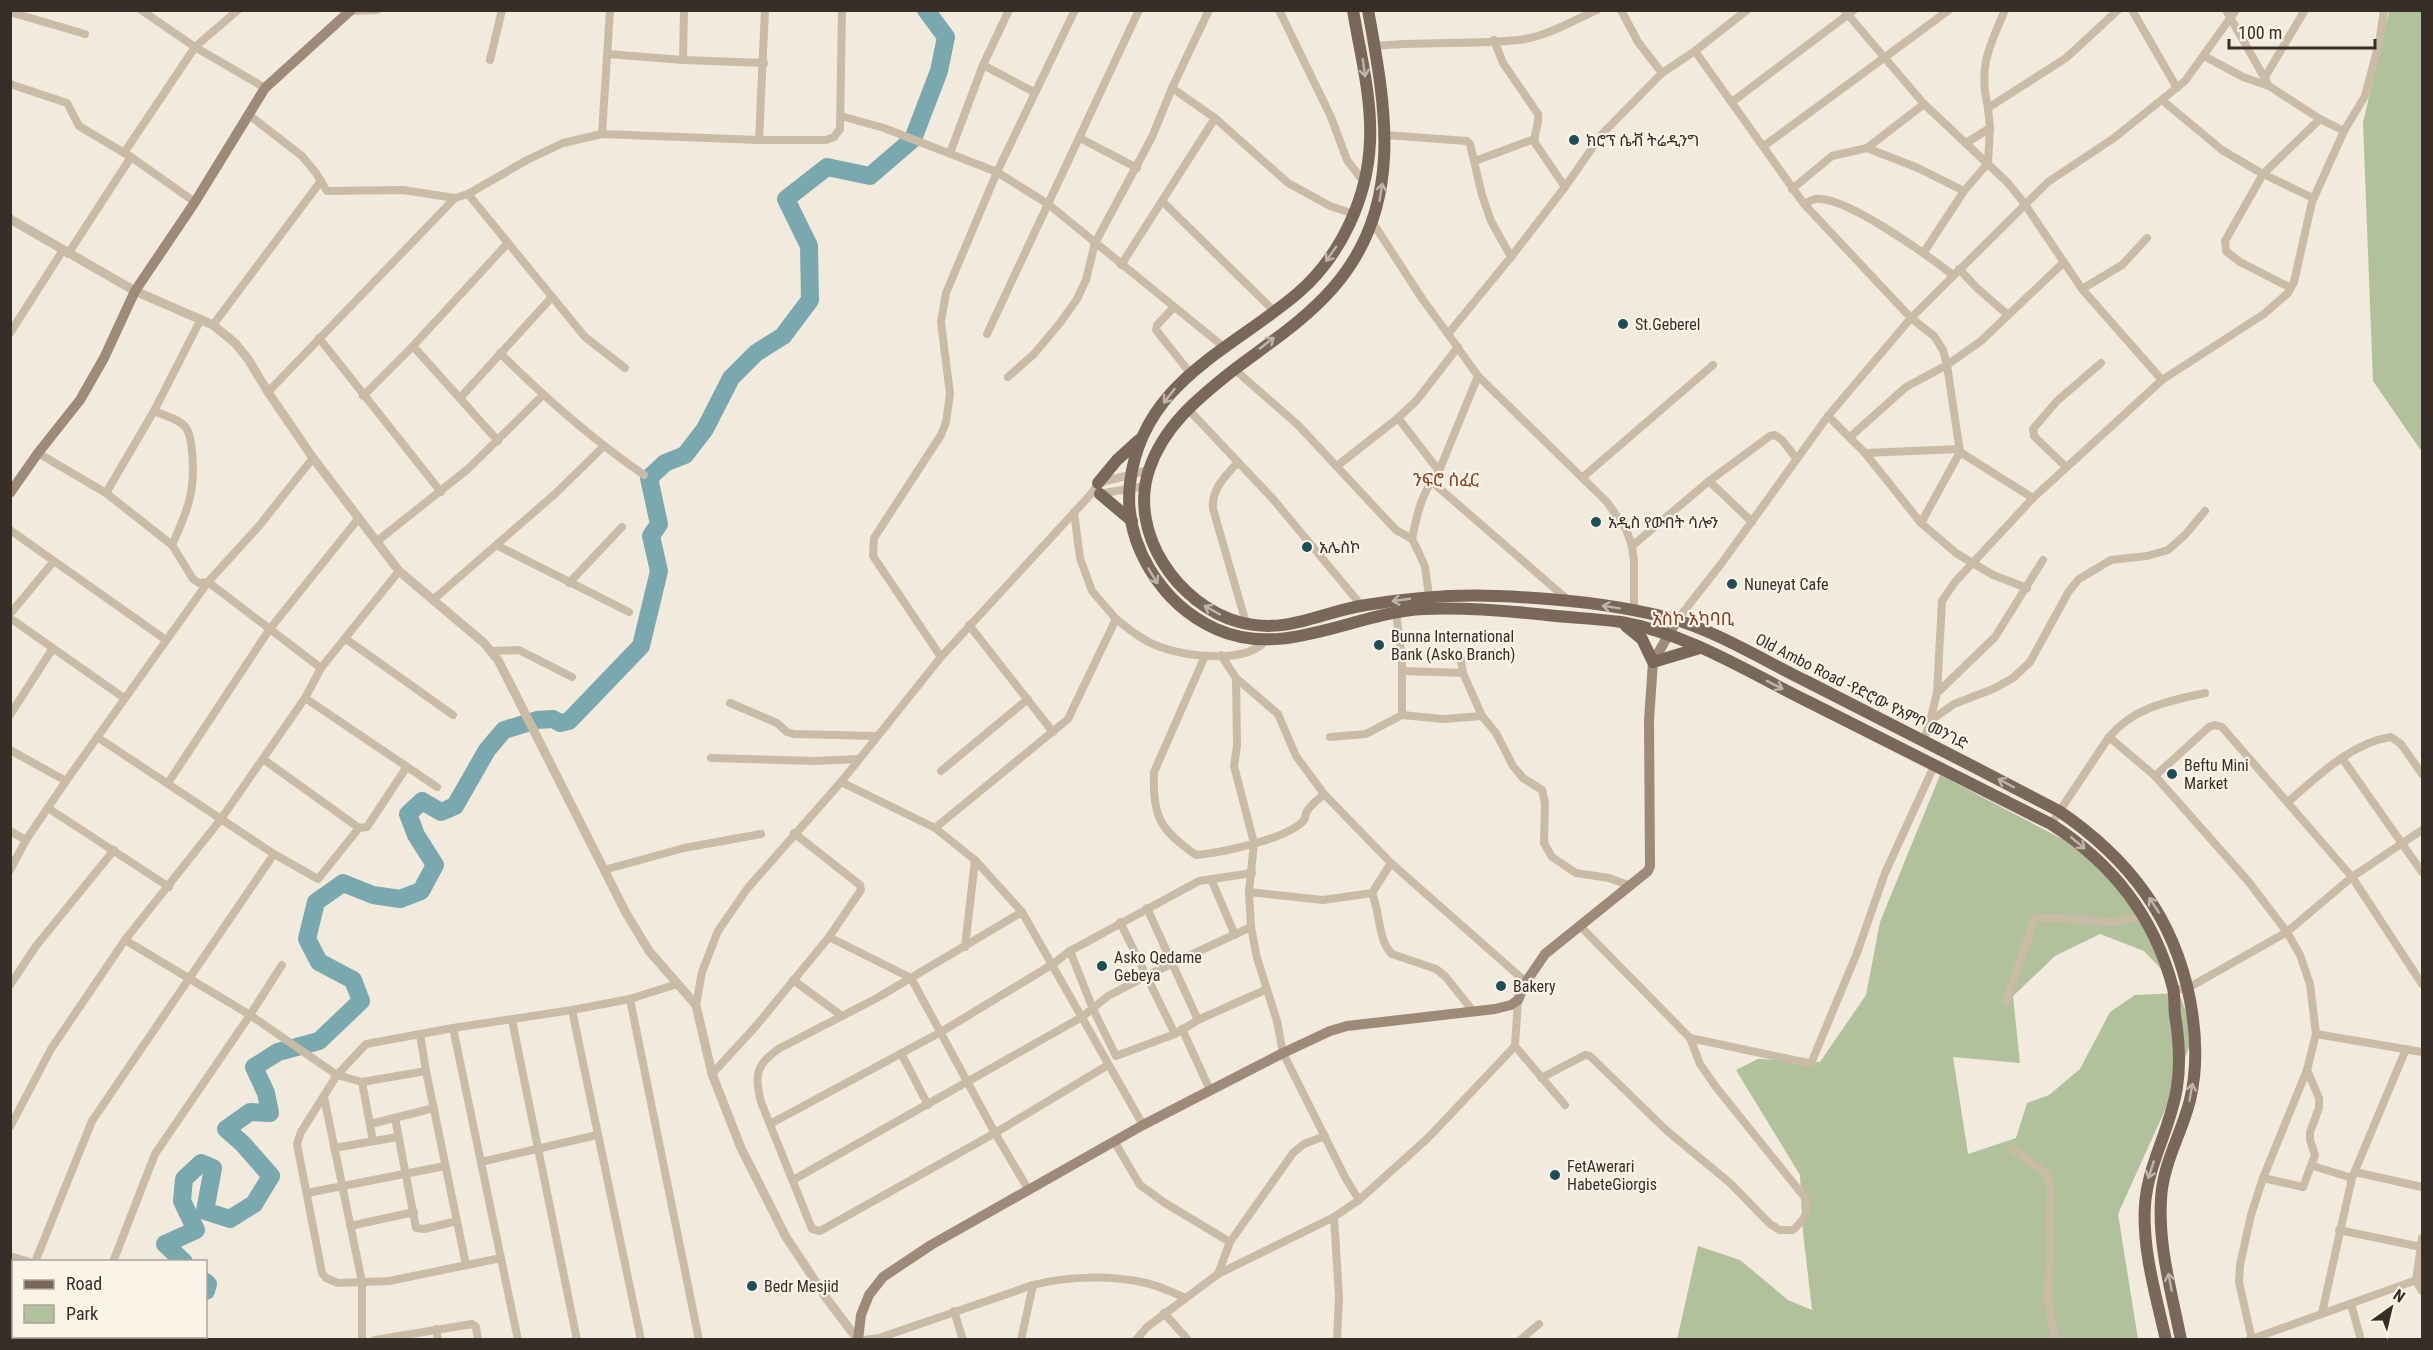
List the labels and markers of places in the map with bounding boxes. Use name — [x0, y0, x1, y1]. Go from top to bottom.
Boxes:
place label: ክሮፕ ሴቭ ትሬዲንግ — [1586, 131, 1699, 150]
marker: ክሮፕ ሴቭ ትሬዲንግ — [1567, 133, 1581, 147]
place label: St.Geberel — [1635, 315, 1701, 334]
marker: St.Geberel — [1616, 317, 1630, 331]
place label: አዲስ የውበት ሳሎን — [1608, 513, 1718, 532]
marker: አዲስ የውበት ሳሎን — [1589, 515, 1603, 529]
place label: አሌስኮ — [1319, 538, 1360, 557]
marker: አሌስኮ — [1300, 540, 1314, 554]
place label: Nuneyat Cafe — [1744, 575, 1829, 594]
marker: Nuneyat Cafe — [1725, 577, 1739, 591]
place label: Bunna International Bank (Asko Branch) — [1391, 627, 1515, 664]
marker: Bunna International Bank (Asko Branch) — [1372, 638, 1386, 652]
place label: Beftu Mini Market — [2184, 756, 2249, 793]
marker: Beftu Mini Market — [2165, 767, 2179, 781]
place label: Asko Qedame Gebeya — [1114, 948, 1202, 985]
marker: Asko Qedame Gebeya — [1095, 959, 1109, 973]
place label: Bakery — [1513, 977, 1556, 996]
marker: Bakery — [1494, 979, 1508, 993]
place label: FetAwerari HabeteGiorgis — [1567, 1157, 1657, 1194]
marker: FetAwerari HabeteGiorgis — [1548, 1168, 1562, 1182]
place label: Bedr Mesjid — [764, 1277, 839, 1296]
marker: Bedr Mesjid — [745, 1279, 759, 1293]

